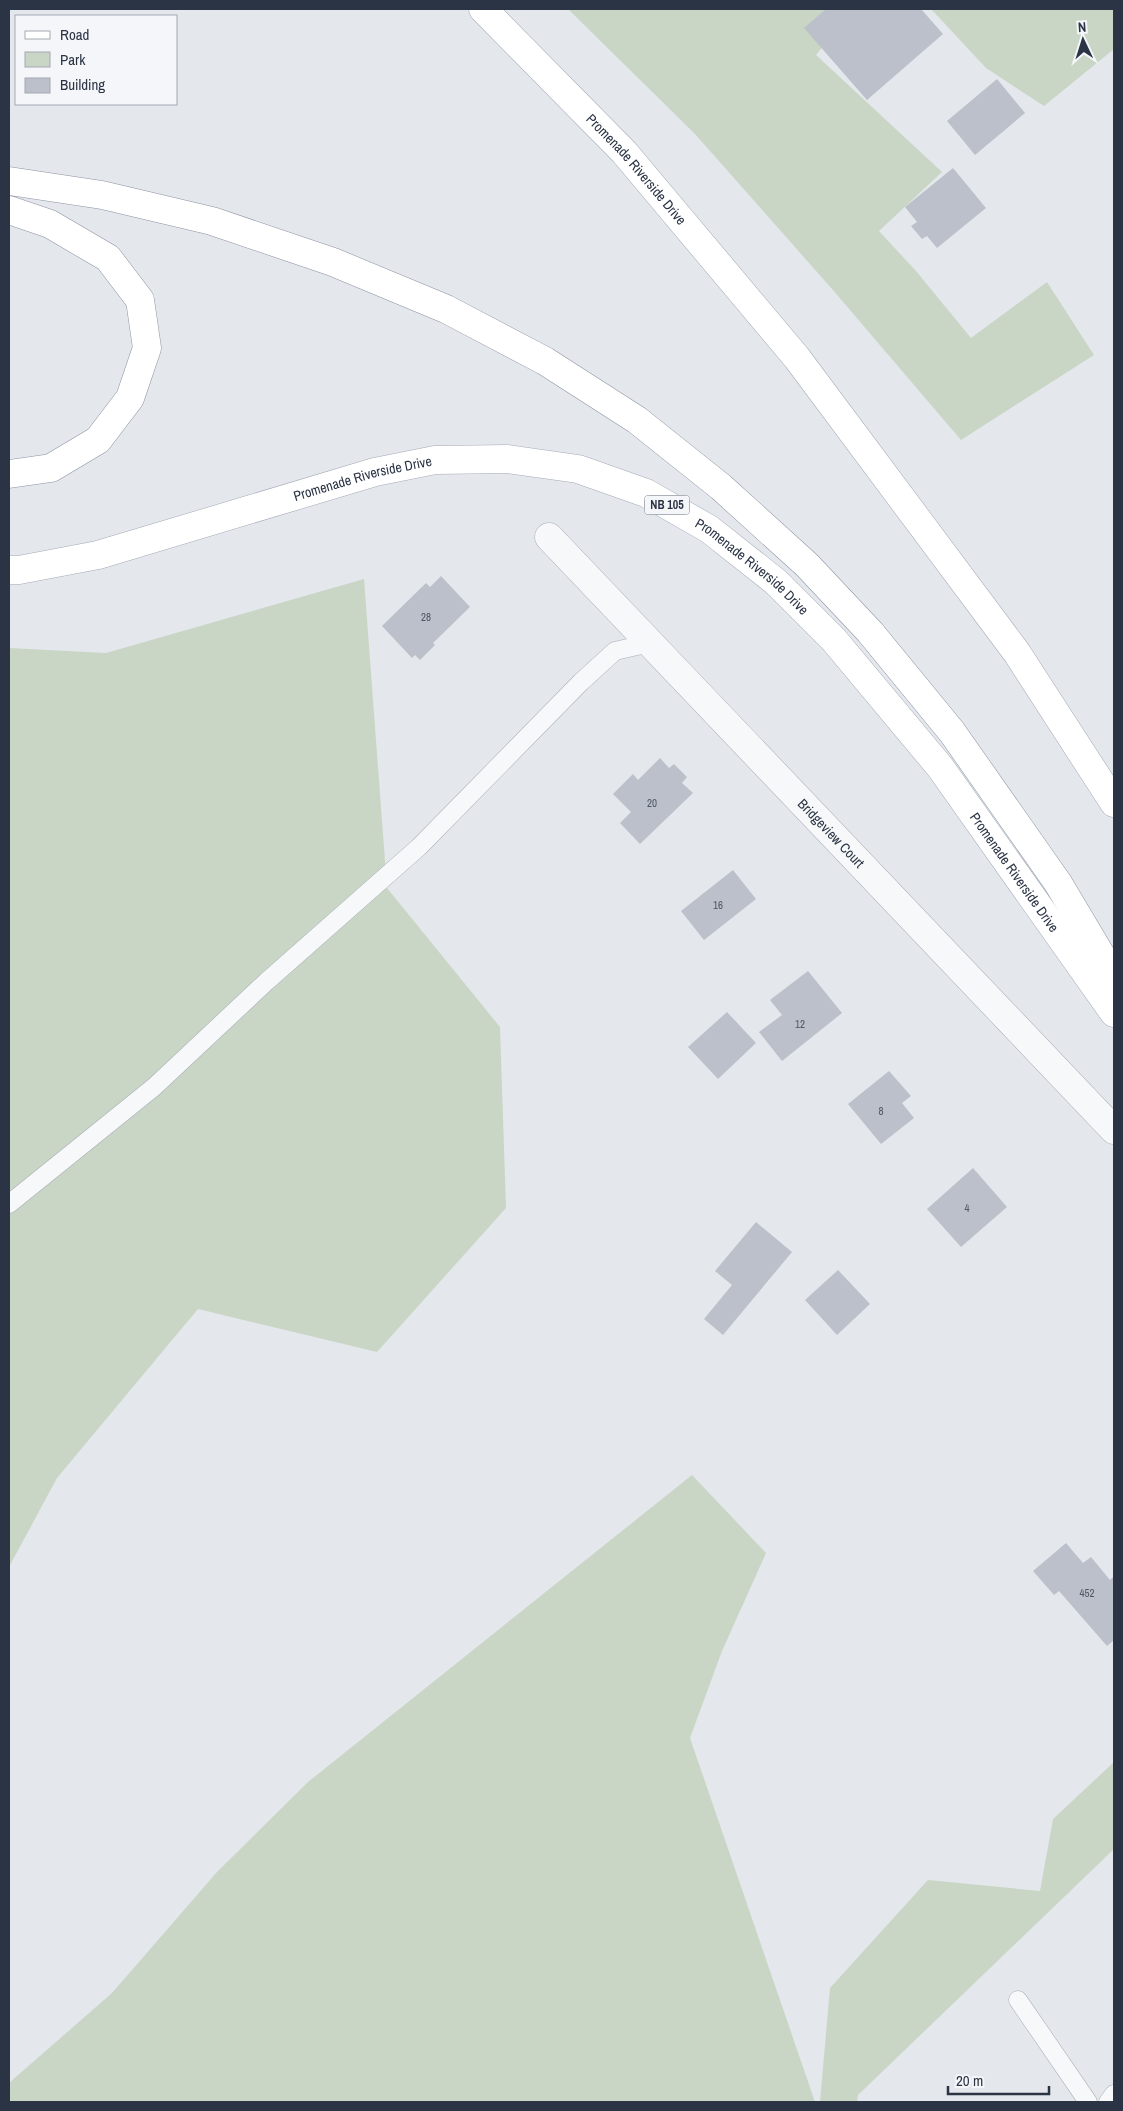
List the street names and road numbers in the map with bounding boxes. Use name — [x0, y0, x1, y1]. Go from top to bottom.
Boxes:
street label: Promenade Riverside Drive — [582, 110, 690, 229]
street label: Promenade Riverside Drive — [291, 452, 433, 505]
road number: NB 105 — [644, 496, 690, 514]
street label: Promenade Riverside Drive — [692, 514, 813, 619]
street label: Bridgeview Court — [794, 795, 868, 871]
street label: Promenade Riverside Drive — [966, 809, 1063, 936]

